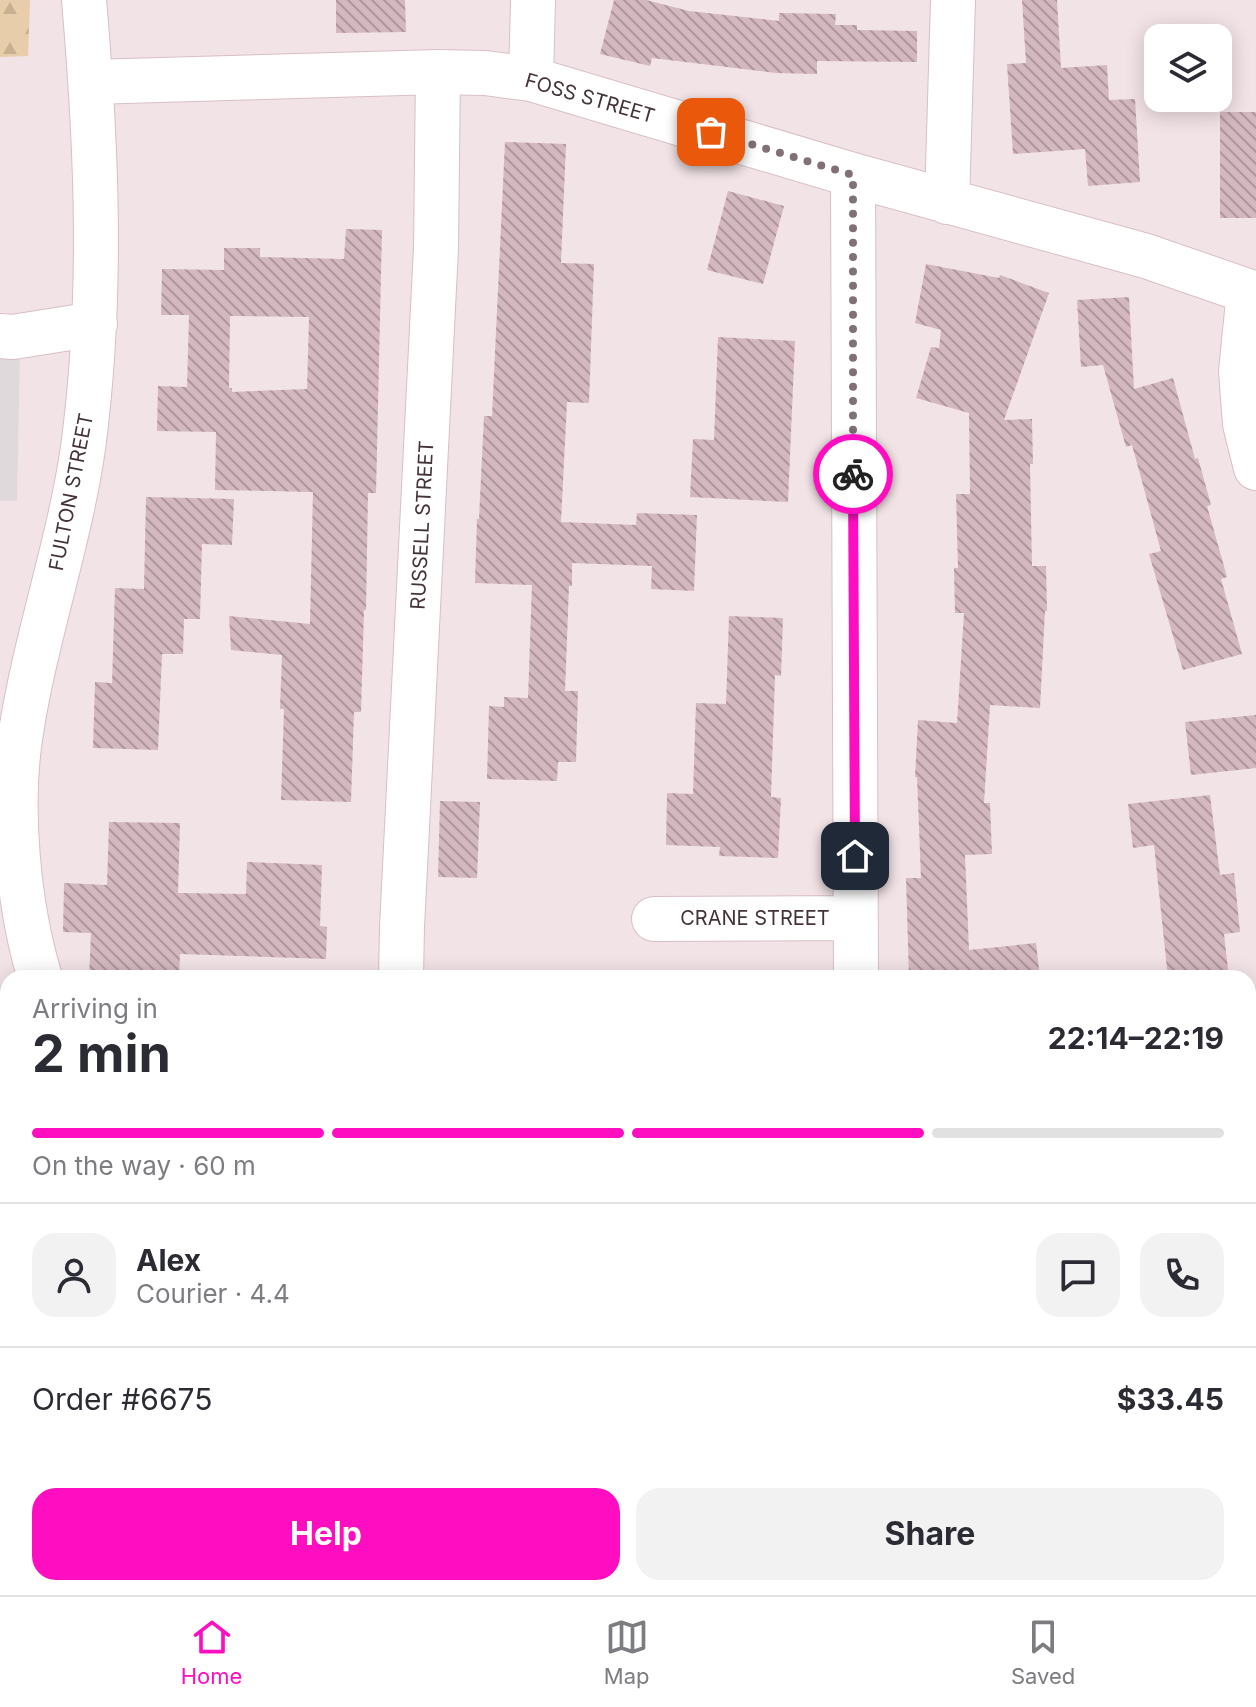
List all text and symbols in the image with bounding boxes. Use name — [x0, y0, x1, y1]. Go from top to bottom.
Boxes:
map controls — [1144, 24, 1232, 112]
button: layers — [1144, 24, 1232, 112]
street label: FOSS STREET — [522, 68, 658, 128]
pin — [677, 98, 745, 166]
icon: bag — [689, 110, 733, 154]
street label: FULTON STREET — [44, 411, 98, 573]
courier — [813, 434, 893, 514]
street label: RUSSELL STREET — [406, 440, 438, 610]
icon: bike — [831, 452, 875, 496]
pin — [821, 822, 889, 890]
icon: home — [833, 834, 877, 878]
street label: CRANE STREET — [680, 906, 830, 930]
text: Arriving in — [32, 993, 158, 1024]
text: 22:14–22:19 — [1048, 1020, 1224, 1056]
text: 2 min — [32, 1022, 171, 1085]
text: On the way · 60 m — [32, 1150, 256, 1181]
button: person — [32, 1233, 116, 1317]
button: chat — [1036, 1233, 1120, 1317]
button: phone — [1140, 1233, 1224, 1317]
text: Alex — [136, 1242, 201, 1278]
text: Courier · 4.4 — [136, 1278, 290, 1309]
text: Order #6675 — [32, 1381, 212, 1417]
text: $33.45 — [1117, 1381, 1224, 1417]
button: Help — [32, 1488, 620, 1580]
button: Share — [636, 1488, 1224, 1580]
tab: Home — [181, 1615, 242, 1689]
tab: Map — [604, 1615, 649, 1689]
tab: Saved — [1011, 1615, 1075, 1689]

